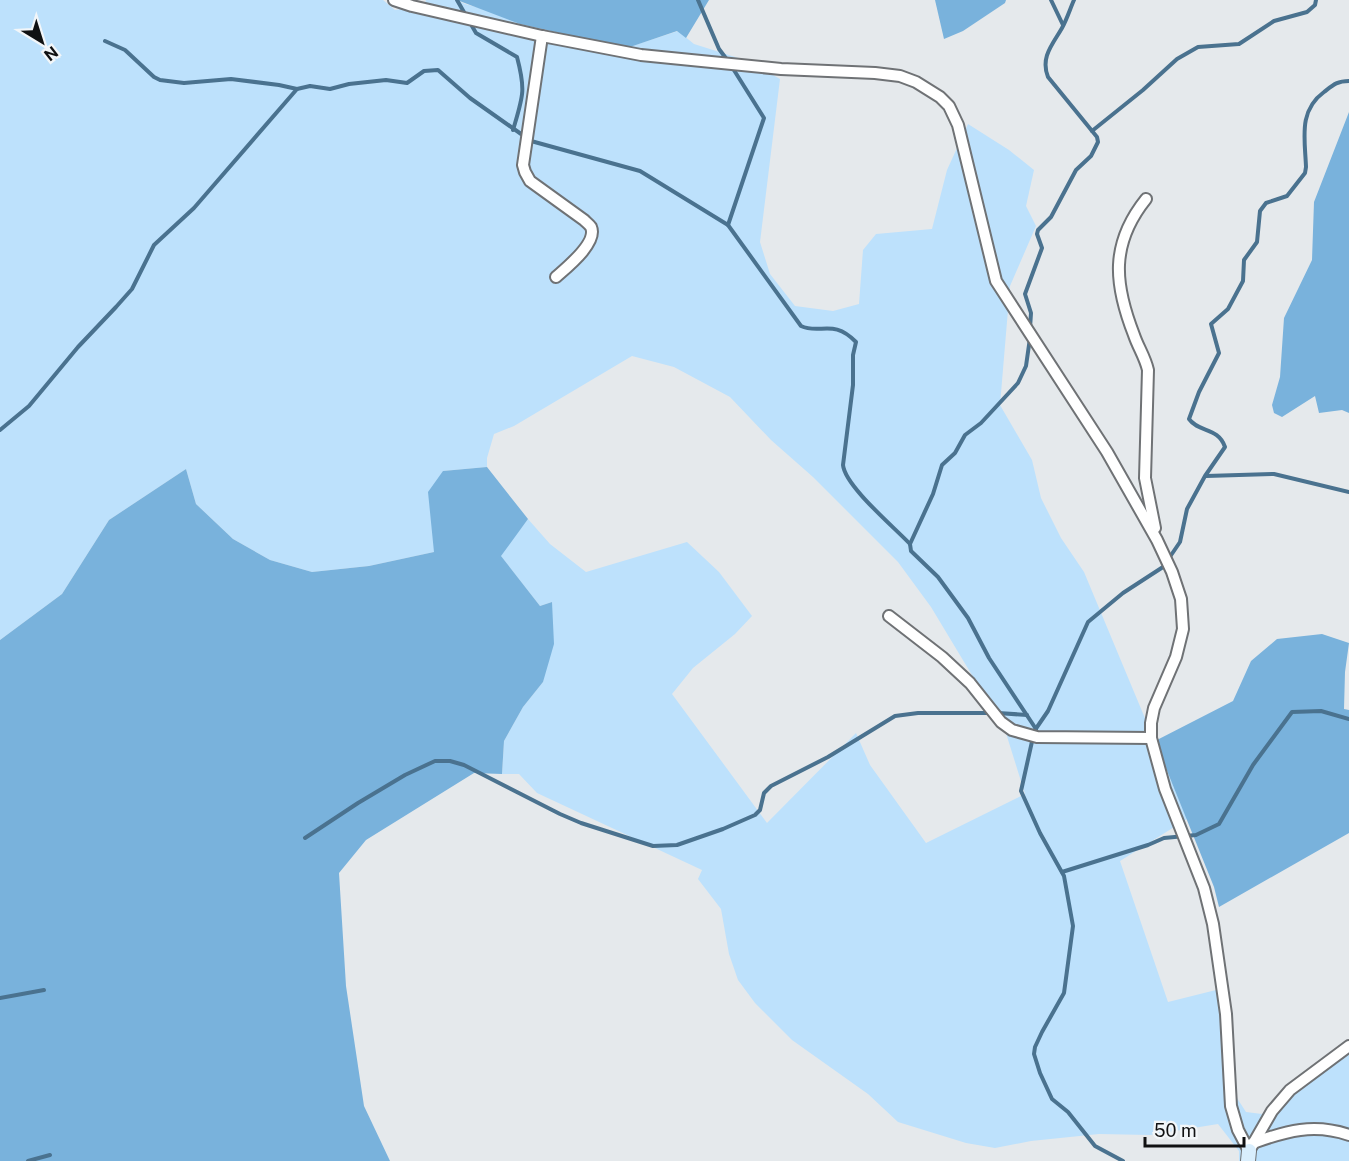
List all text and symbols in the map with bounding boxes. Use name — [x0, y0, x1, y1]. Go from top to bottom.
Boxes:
north arrow — [12, 12, 72, 72]
text: N — [40, 42, 62, 65]
scale bar — [1145, 1110, 1244, 1148]
text: 50 m — [1154, 1120, 1197, 1141]

